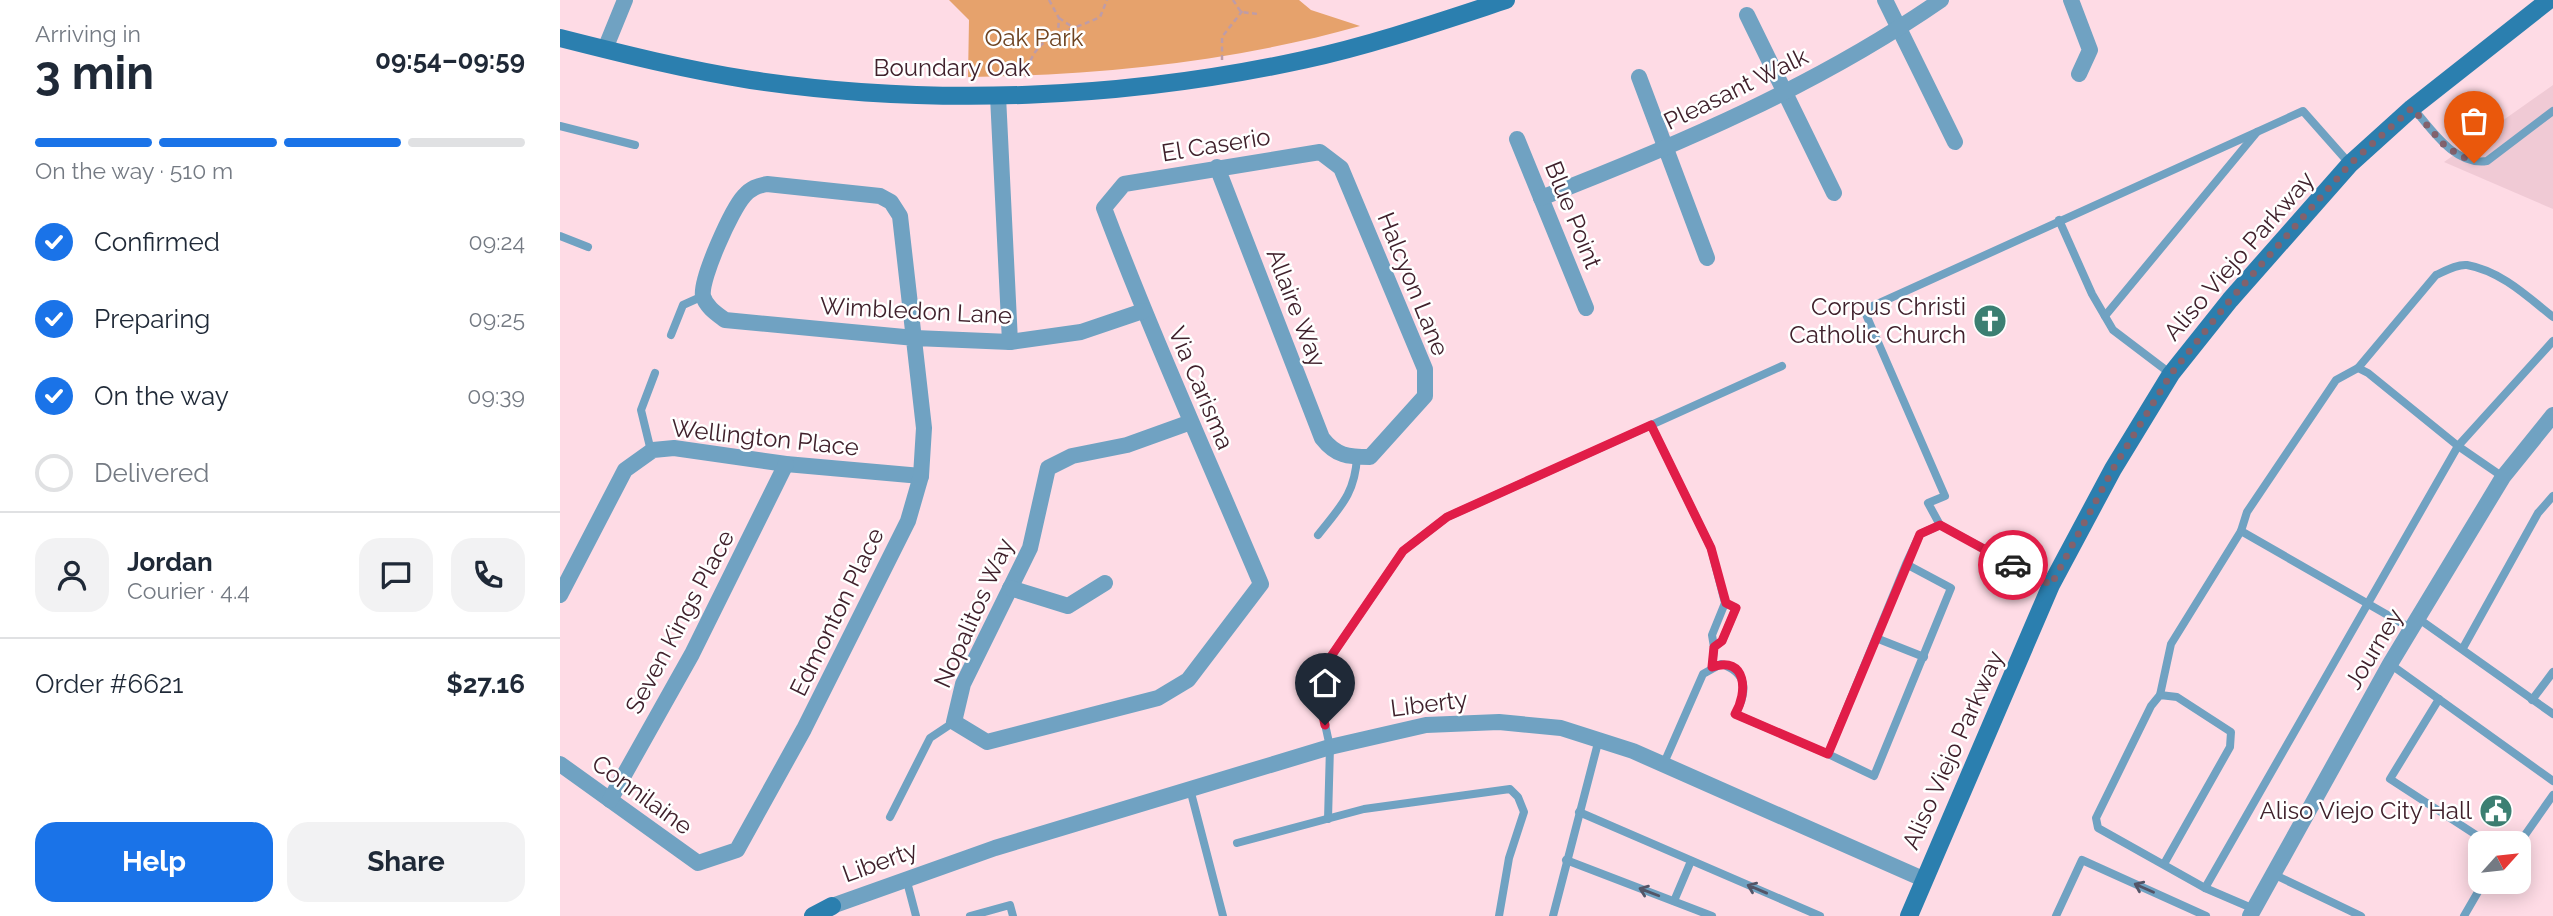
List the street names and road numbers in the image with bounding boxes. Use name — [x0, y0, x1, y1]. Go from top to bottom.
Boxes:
street label: Pleasant Walk — [1659, 41, 1813, 136]
street label: Boundary Oak — [873, 53, 1031, 82]
street label: El Caserio — [1159, 122, 1272, 167]
street label: Blue Point — [1539, 157, 1608, 273]
street label: Aliso Viejo Parkway — [2157, 165, 2320, 346]
street label: Halcyon Lane — [1371, 208, 1455, 360]
street label: Allaire Way — [1261, 244, 1332, 371]
street label: Wimbledon Lane — [819, 291, 1013, 330]
street label: Via Carisma — [1163, 322, 1240, 454]
street label: Wellington Place — [670, 413, 860, 462]
street label: Edmonton Place — [783, 523, 890, 701]
street label: Seven Kings Place — [619, 525, 740, 719]
street label: Nopalitos Way — [928, 533, 1019, 692]
street label: Journey — [2338, 603, 2409, 694]
street label: Aliso Viejo Parkway — [1896, 646, 2009, 854]
street label: Liberty — [1389, 684, 1469, 723]
street label: Connilaine — [586, 749, 698, 841]
street label: Liberty — [838, 835, 921, 888]

